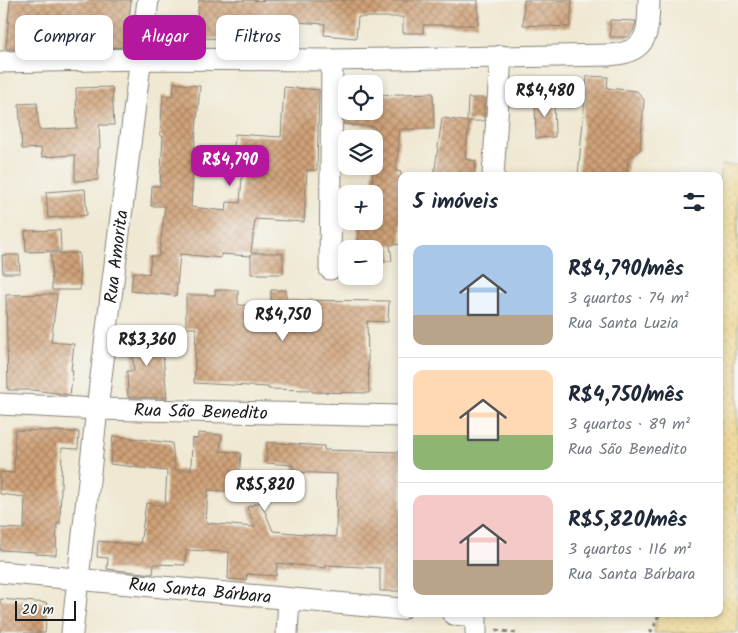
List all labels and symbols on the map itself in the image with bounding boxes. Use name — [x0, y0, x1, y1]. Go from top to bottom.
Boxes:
pin: R$4,480 — [499, 76, 591, 118]
pin: R$4,790 — [184, 144, 276, 187]
street label: Rua Amorita — [97, 208, 138, 305]
pin: R$4,750 — [237, 300, 329, 342]
pin: R$3,360 — [101, 324, 193, 367]
street label: Rua São Benedito — [133, 397, 268, 429]
pin: R$5,820 — [219, 470, 311, 512]
street label: Rua Santa Bárbara — [127, 571, 273, 613]
scale bar — [15, 598, 76, 621]

